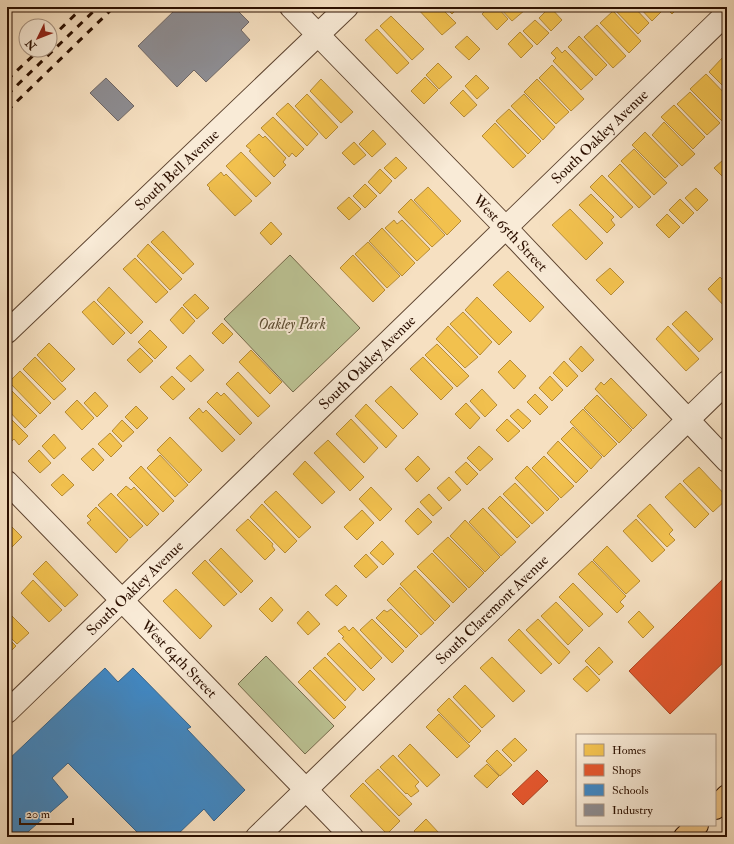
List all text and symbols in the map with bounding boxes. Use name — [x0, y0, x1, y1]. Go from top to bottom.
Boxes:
north arrow — [18, 18, 58, 58]
text: N — [22, 36, 40, 53]
street label: South Oakley Avenue — [547, 85, 652, 188]
street label: South Bell Avenue — [131, 125, 223, 214]
street label: West 65th Street — [468, 190, 552, 276]
street label: South Oakley Avenue — [315, 311, 420, 414]
park label: Oakley Park — [258, 315, 326, 334]
street label: South Oakley Avenue — [82, 537, 187, 639]
street label: South Claremont Avenue — [431, 551, 552, 669]
street label: West 64th Street — [136, 616, 221, 702]
legend — [576, 734, 716, 826]
text: Homes — [612, 743, 646, 758]
text: Shops — [612, 763, 641, 778]
text: Schools — [612, 783, 649, 798]
scale bar — [20, 800, 73, 826]
text: Industry — [612, 803, 654, 818]
text: 20 m — [26, 807, 51, 822]

